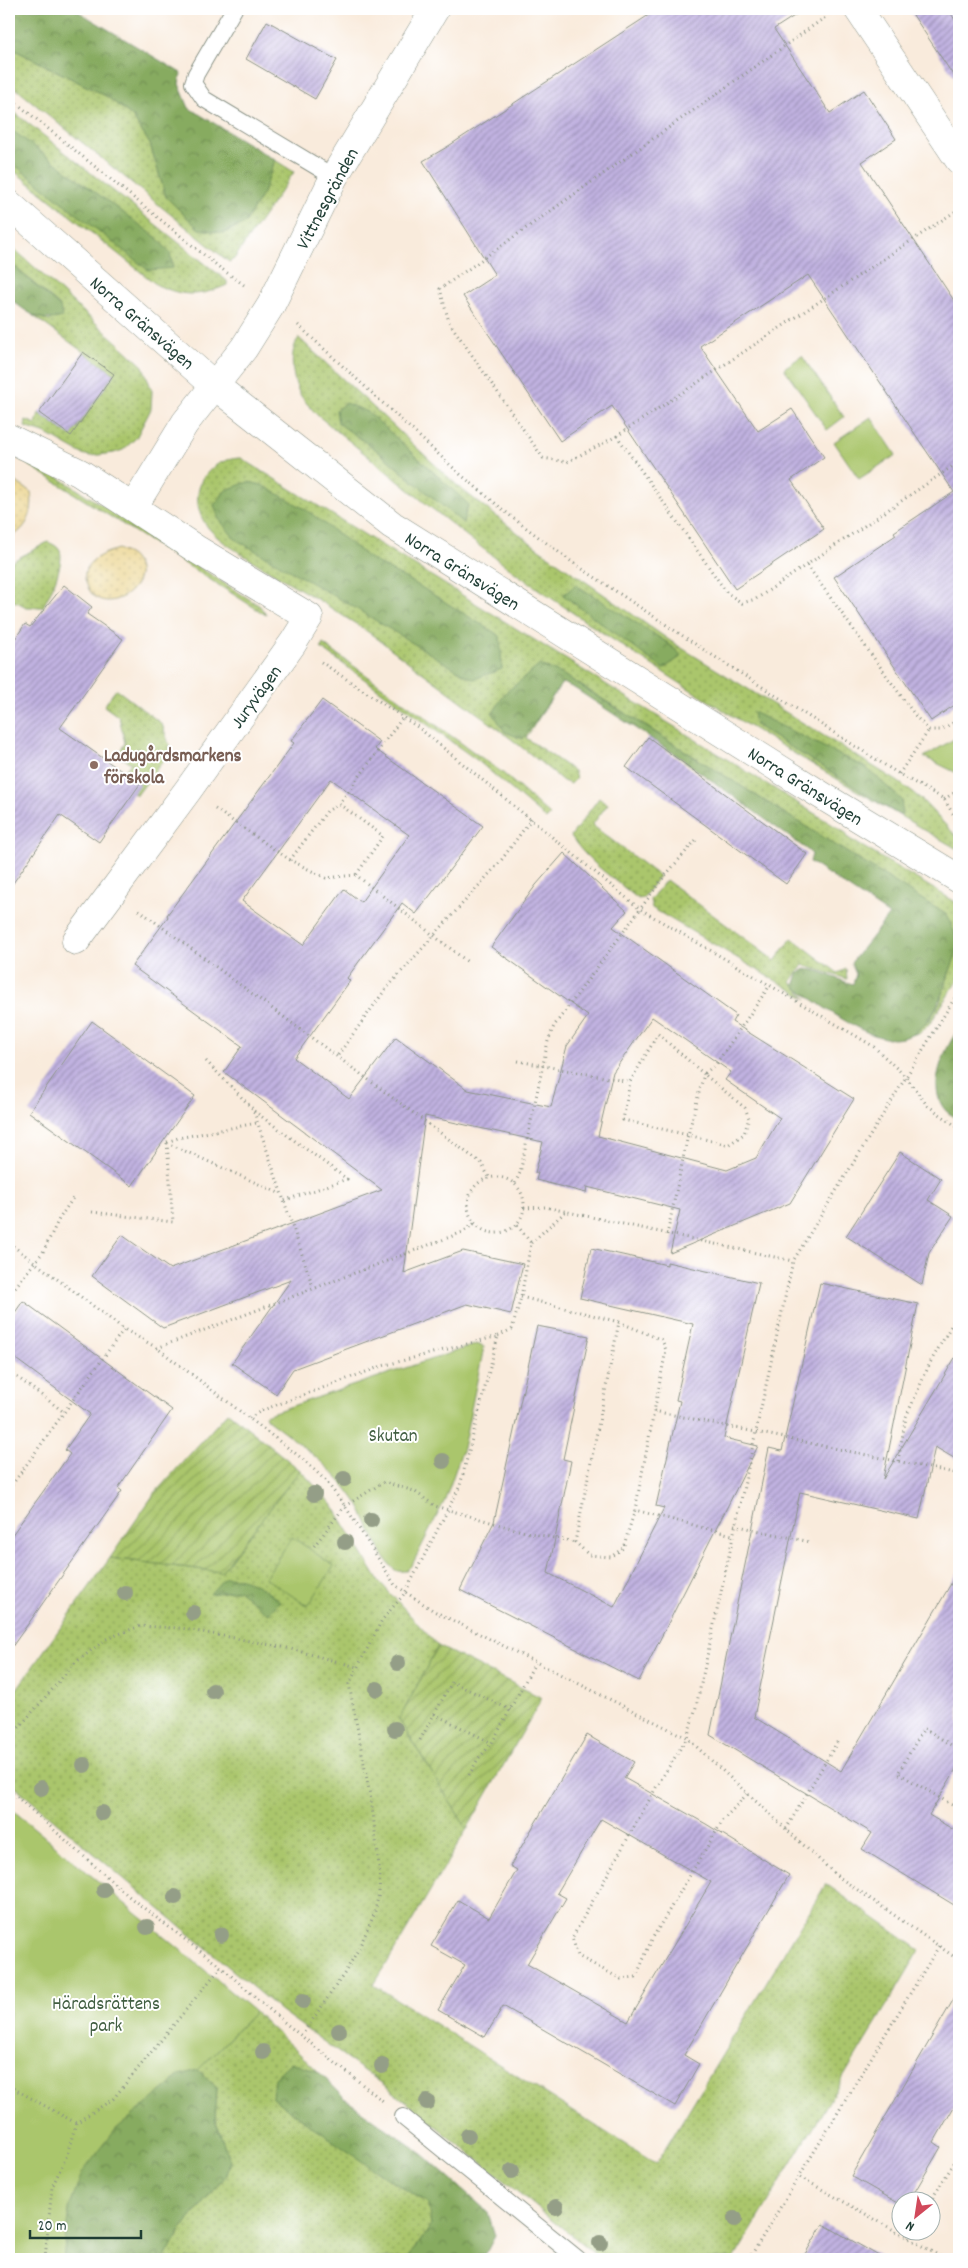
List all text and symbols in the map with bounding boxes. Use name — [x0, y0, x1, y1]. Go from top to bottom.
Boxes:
street label: Vittnesgränden — [291, 144, 367, 255]
street label: Norra Gränsvägen — [82, 271, 199, 378]
street label: Norra Gränsvägen — [398, 527, 524, 619]
street label: Juryvägen — [226, 661, 290, 735]
street label: Norra Gränsvägen — [741, 742, 867, 834]
place label: Ladugårdsmarkens förskola — [103, 744, 242, 793]
marker: Ladugårdsmarkens förskola — [88, 759, 100, 771]
park label: Skutan — [368, 1424, 418, 1451]
park label: Häradsrättens park — [52, 1992, 160, 2041]
north arrow — [890, 2190, 940, 2240]
scale bar — [30, 2208, 141, 2240]
text: N — [902, 2215, 918, 2236]
text: 20 m — [38, 2216, 66, 2238]

